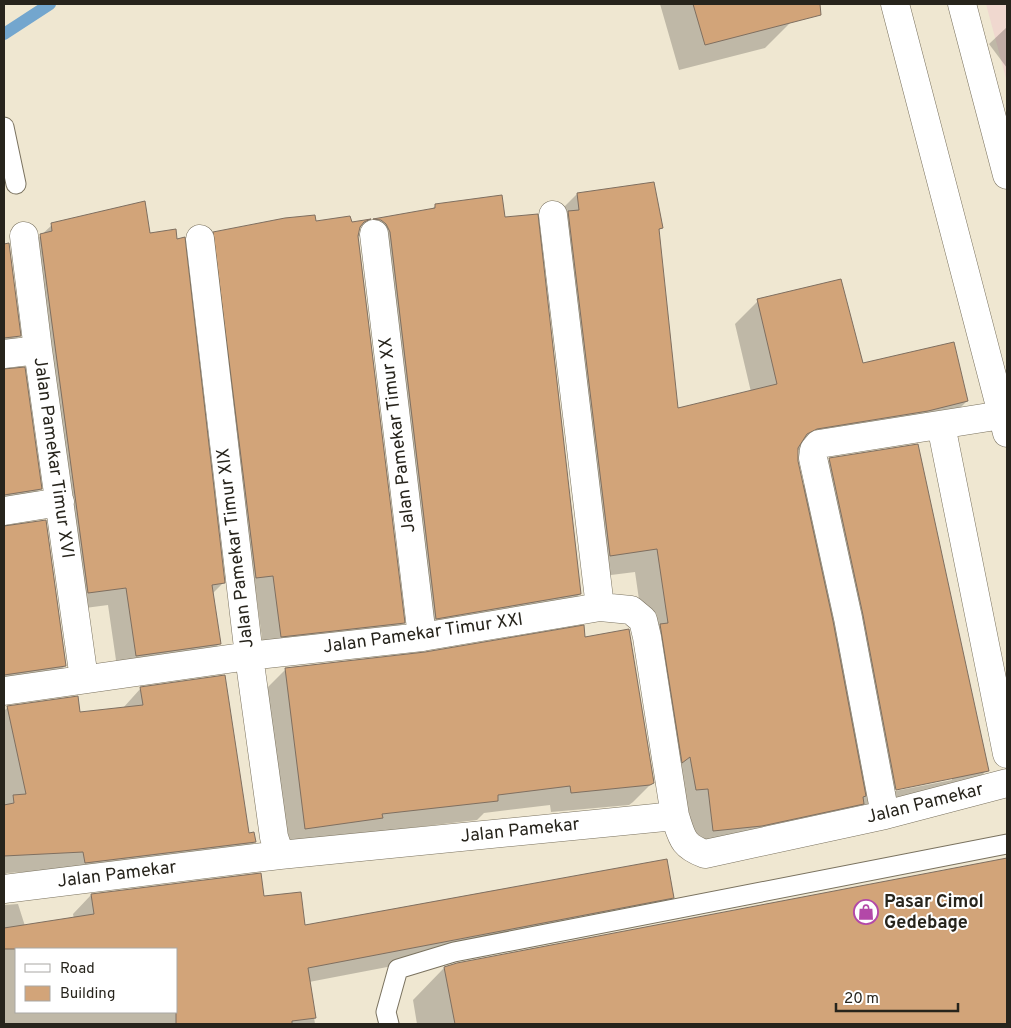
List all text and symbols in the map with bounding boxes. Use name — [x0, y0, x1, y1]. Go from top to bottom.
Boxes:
street label: Jalan Pamekar Timur XX — [375, 336, 421, 534]
street label: Jalan Pamekar Timur XVI — [27, 356, 79, 560]
street label: Jalan Pamekar Timur XIX — [212, 446, 260, 649]
street label: Jalan Pamekar Timur XXI — [322, 609, 524, 659]
street label: Jalan Pamekar — [864, 778, 986, 830]
street label: Jalan Pamekar — [459, 813, 581, 849]
street label: Jalan Pamekar — [56, 856, 178, 894]
place label: Pasar Cimol Gedebage — [884, 891, 984, 935]
shop icon: Pasar Cimol Gedebage — [853, 899, 879, 925]
legend — [15, 948, 178, 1013]
text: Road — [60, 960, 95, 979]
scale bar — [836, 980, 958, 1012]
text: Building — [60, 985, 115, 1004]
text: 20 m — [844, 990, 879, 1009]

